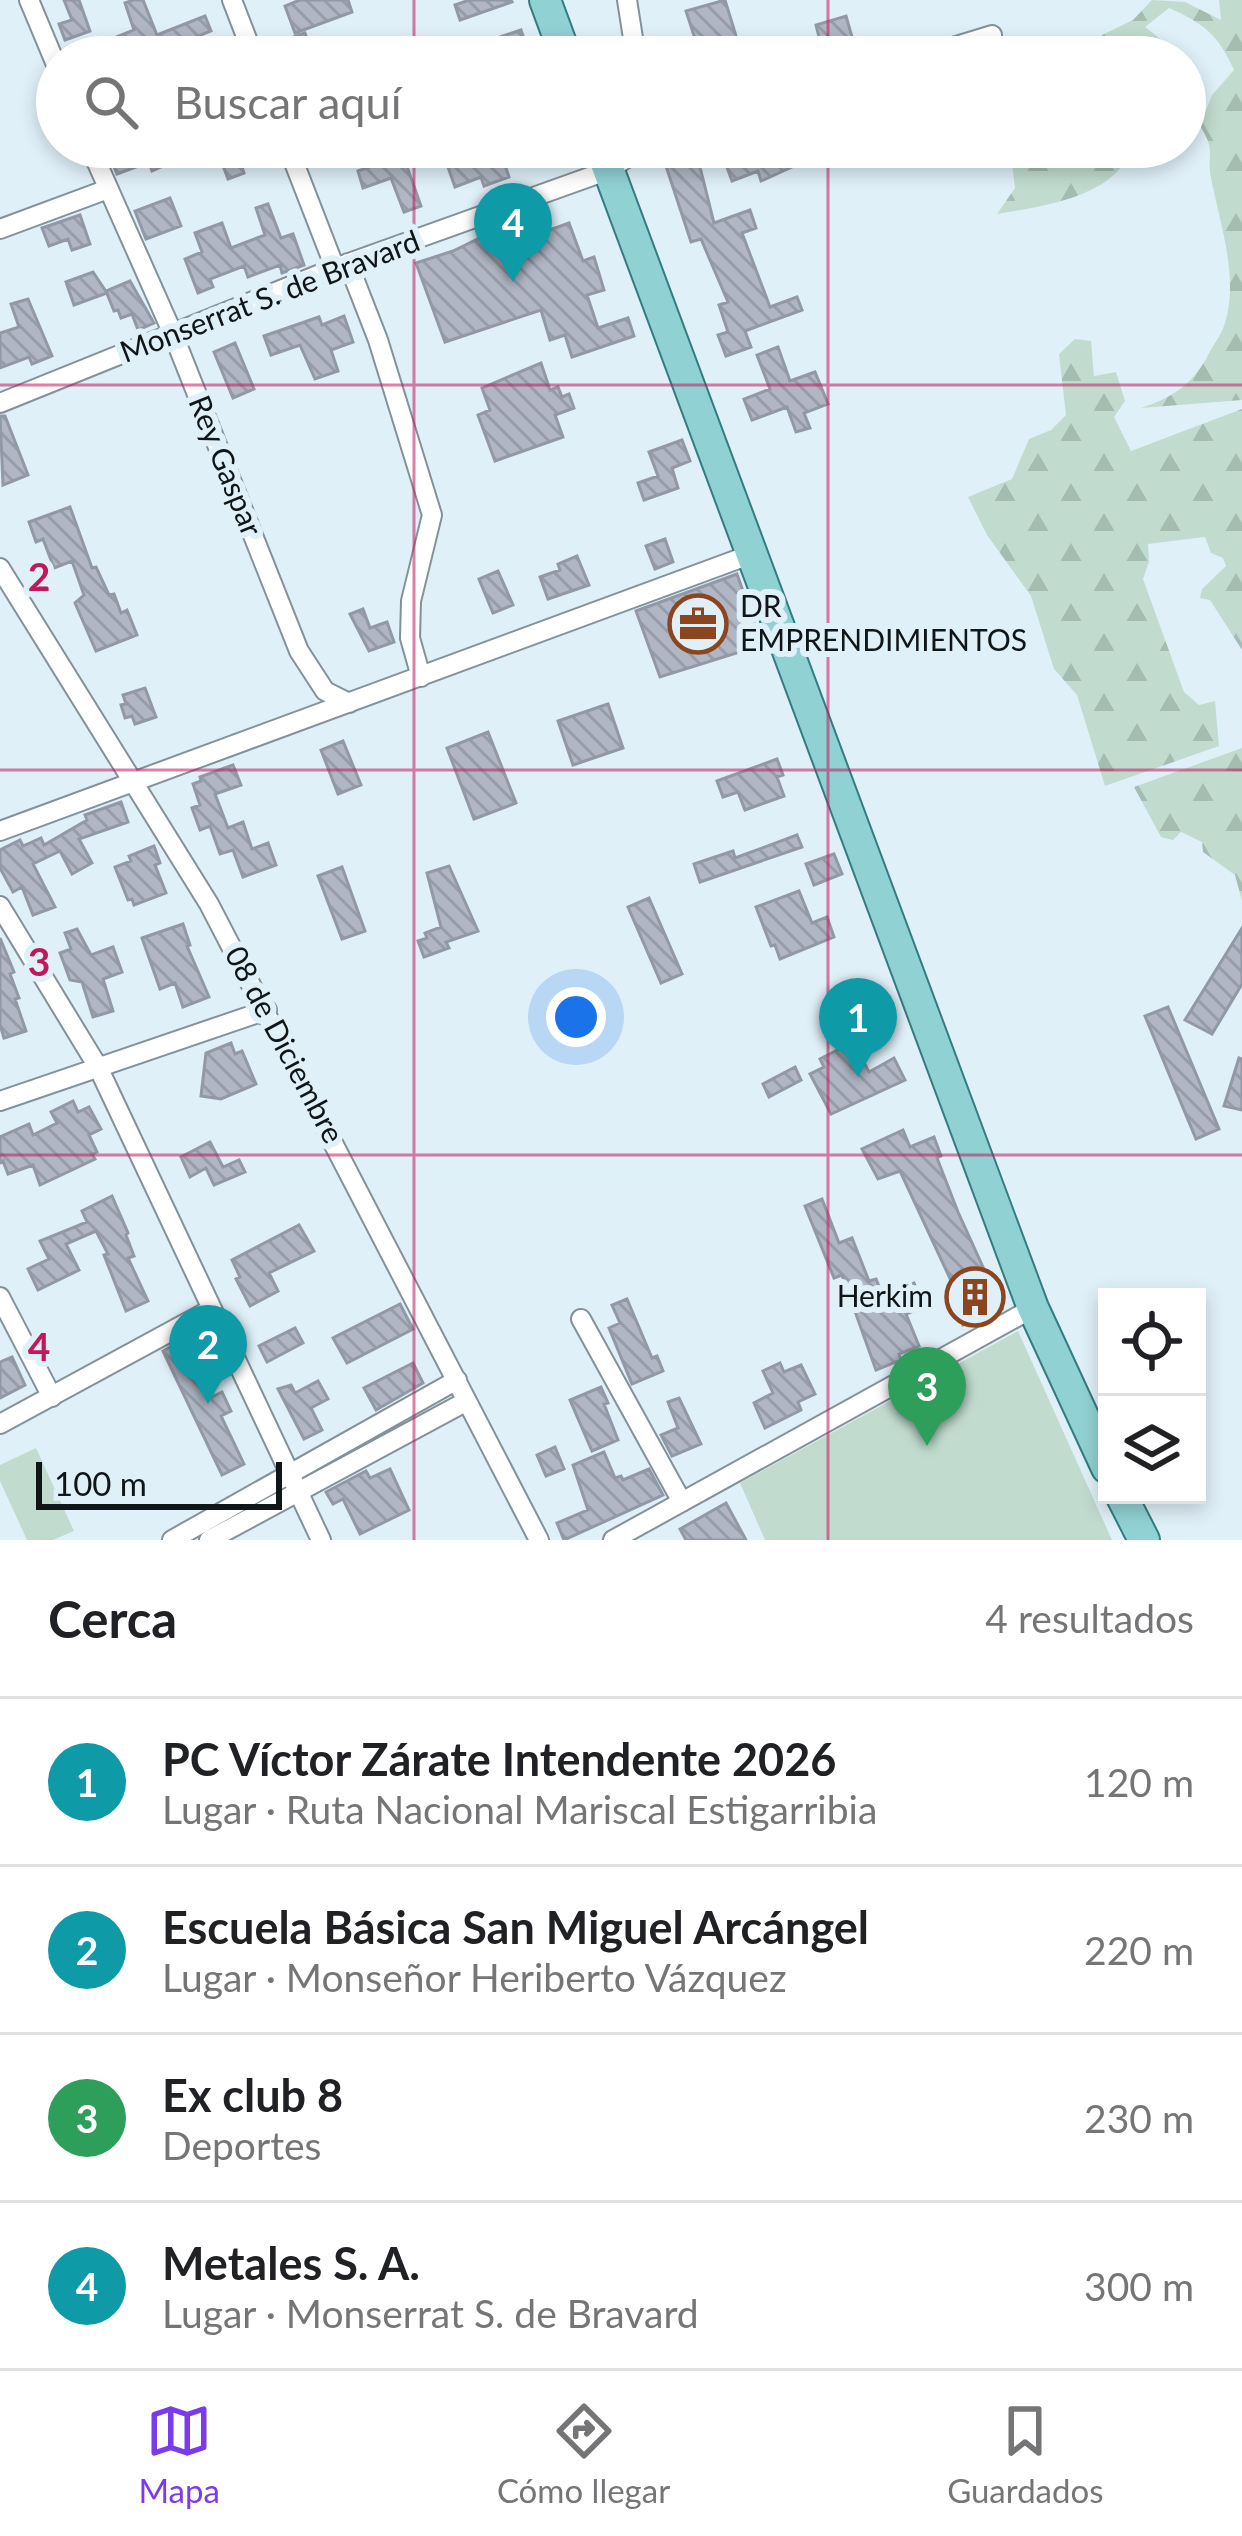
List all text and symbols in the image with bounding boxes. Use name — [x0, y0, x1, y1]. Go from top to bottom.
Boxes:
search box — [36, 36, 1206, 168]
icon: search — [78, 69, 144, 135]
text: Buscar aquí — [174, 75, 401, 129]
pin: 4 — [474, 183, 552, 282]
street label: Monserrat S. de Bravard — [115, 221, 424, 369]
street label: Rey Gaspar — [182, 390, 271, 541]
text: 2 — [28, 553, 50, 599]
place label: DR EMPRENDIMIENTOS — [740, 587, 1027, 657]
office icon: DR EMPRENDIMIENTOS — [667, 593, 729, 655]
text: 3 — [28, 938, 50, 984]
street label: 08 de Diciembre — [219, 940, 353, 1149]
pin: 1 — [819, 978, 897, 1077]
your location — [546, 987, 606, 1047]
building icon: Herkim — [944, 1266, 1006, 1328]
place label: Herkim — [837, 1277, 933, 1313]
map controls — [1098, 1288, 1206, 1504]
button: locate — [1098, 1288, 1206, 1396]
pin: 2 — [169, 1305, 247, 1404]
text: 4 — [28, 1323, 50, 1369]
pin: 3 — [888, 1347, 966, 1446]
button: layers — [1098, 1396, 1206, 1504]
scale bar — [36, 1456, 282, 1509]
text: 100 m — [54, 1463, 147, 1503]
text: Cerca — [48, 1588, 177, 1649]
text: 4 resultados — [985, 1595, 1194, 1641]
text: PC Víctor Zárate Intendente 2026 — [162, 1732, 836, 1786]
text: 1 — [76, 1759, 98, 1805]
text: 120 m — [1084, 1759, 1194, 1805]
text: Lugar · Ruta Nacional Mariscal Estigarribia — [162, 1786, 877, 1832]
text: Escuela Básica San Miguel Arcángel — [162, 1900, 869, 1954]
text: 2 — [76, 1927, 98, 1973]
text: 220 m — [1084, 1927, 1194, 1973]
text: Lugar · Monseñor Heriberto Vázquez — [162, 1954, 787, 2000]
text: Ex club 8 — [162, 2068, 343, 2122]
text: 3 — [76, 2095, 98, 2141]
text: 230 m — [1084, 2095, 1194, 2141]
text: Deportes — [162, 2122, 322, 2168]
text: Metales S. A. — [162, 2236, 420, 2290]
text: 4 — [76, 2263, 98, 2309]
text: 300 m — [1084, 2263, 1194, 2309]
text: Lugar · Monserrat S. de Bravard — [162, 2290, 699, 2336]
tab: Mapa — [138, 2398, 220, 2510]
tab: Cómo llegar — [497, 2398, 670, 2510]
tab: Guardados — [947, 2398, 1104, 2510]

